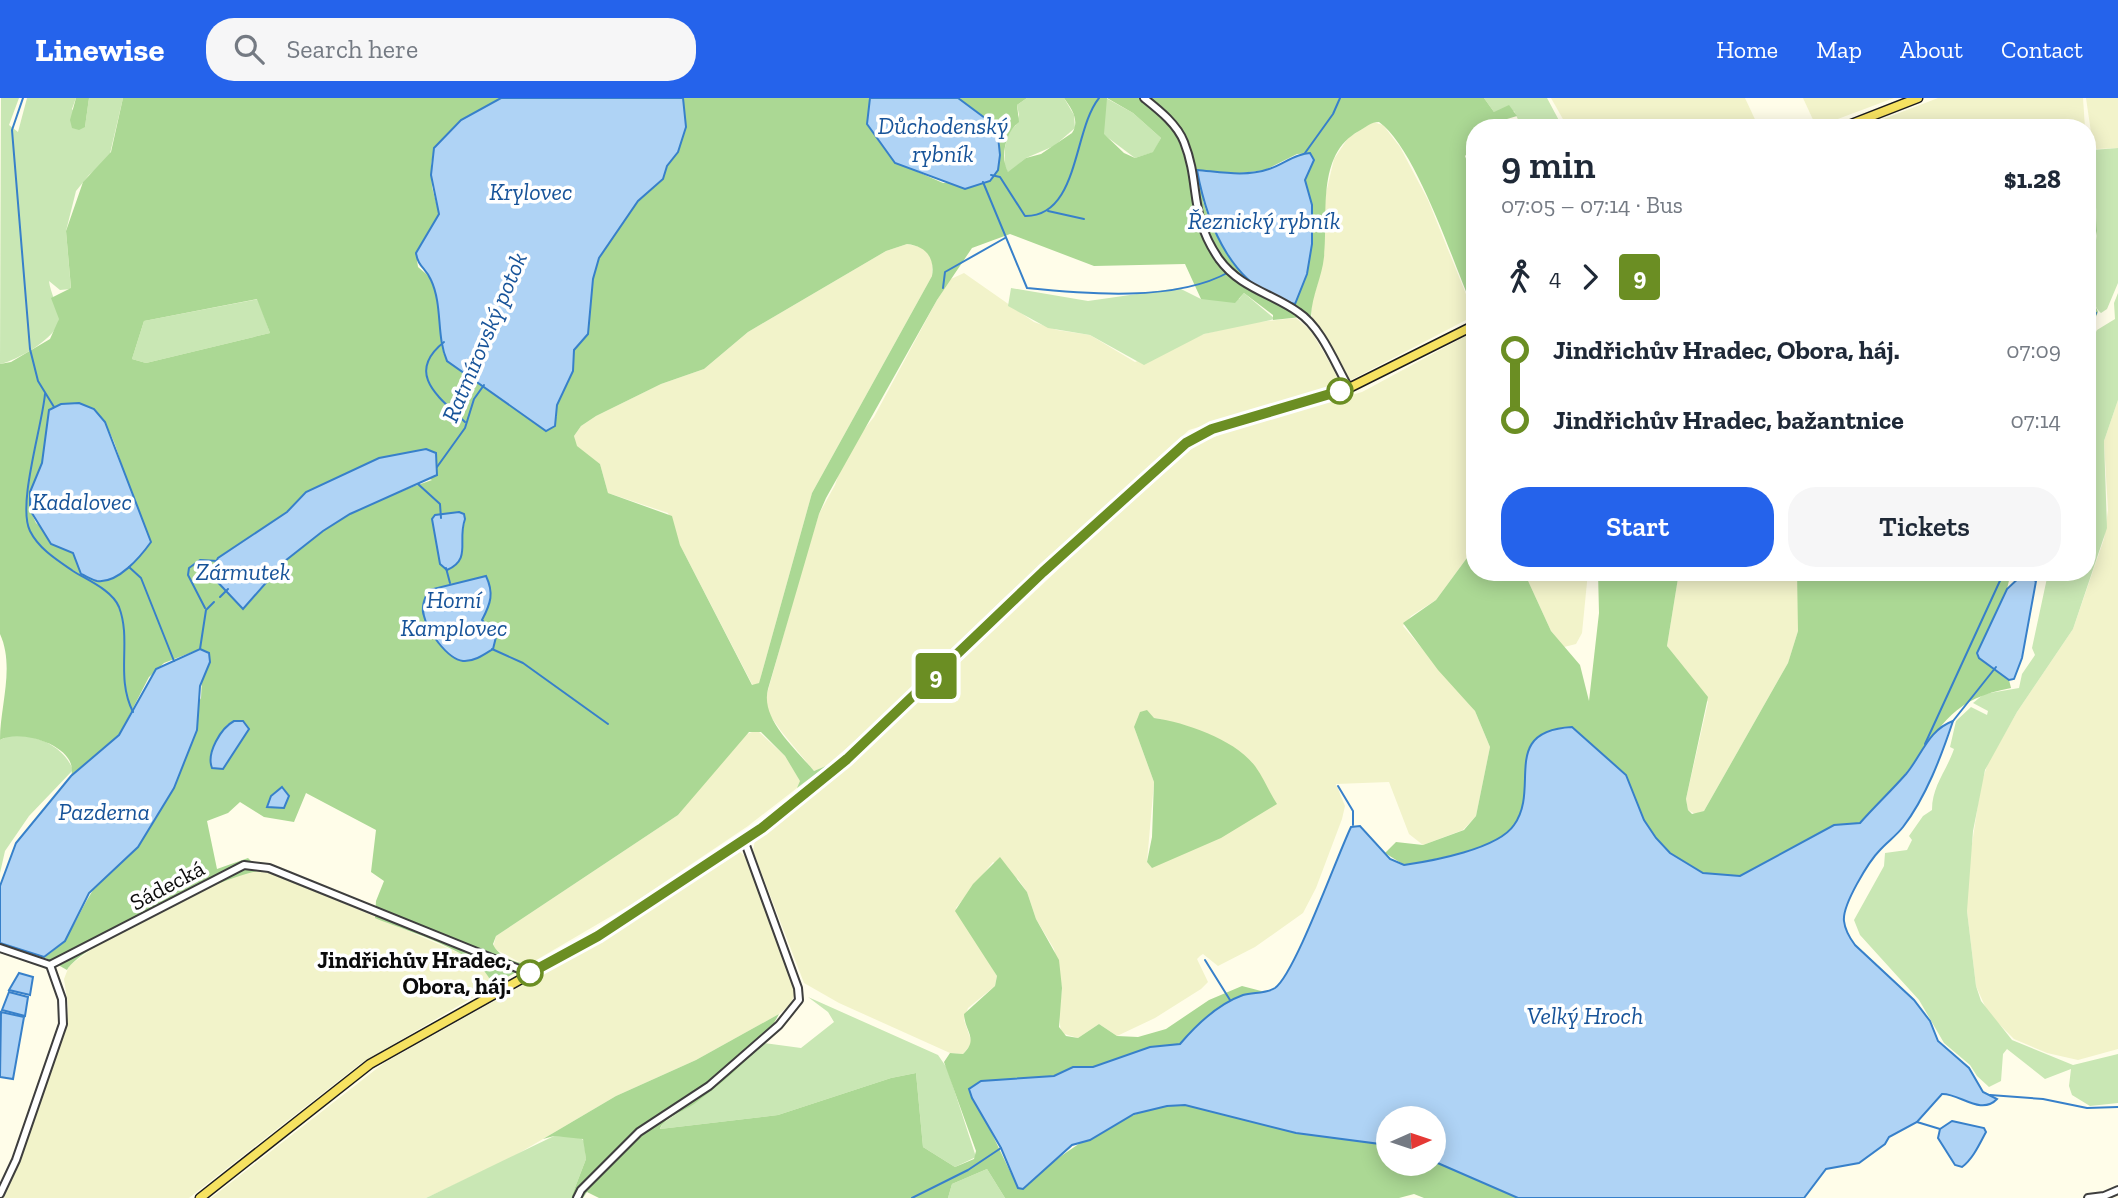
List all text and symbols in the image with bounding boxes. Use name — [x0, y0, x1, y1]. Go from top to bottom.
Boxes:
search box — [206, 18, 696, 81]
text: Linewise — [35, 30, 164, 69]
icon: search — [230, 30, 268, 68]
text: Search here — [286, 33, 418, 65]
text: Home — [1716, 35, 1778, 64]
text: Map — [1816, 35, 1862, 64]
text: About — [1900, 35, 1963, 64]
text: Contact — [2001, 35, 2083, 64]
water label: Důchodenský rybník — [878, 111, 1008, 168]
text: 9 min — [1501, 142, 1595, 188]
text: $1.28 — [2004, 163, 2061, 195]
water label: Krylovec — [489, 177, 573, 206]
text: 07:05 – 07:14 · Bus — [1501, 191, 1683, 219]
water label: Řeznický rybník — [1188, 206, 1341, 235]
water label: Ratmírovský potok — [435, 247, 533, 426]
icon: walk — [1501, 258, 1539, 296]
icon: forward — [1571, 258, 1609, 296]
text: 9 — [1633, 262, 1646, 291]
text: 4 — [1549, 263, 1561, 291]
text: Jindřichův Hradec, Obora, háj. — [1553, 334, 1900, 366]
text: 07:09 — [2006, 336, 2061, 364]
unlabelled marker — [1327, 378, 1353, 404]
text: Jindřichův Hradec, bažantnice — [1553, 404, 1904, 436]
text: 07:14 — [2011, 406, 2061, 434]
water label: Kadalovec — [32, 487, 132, 516]
button: Start — [1501, 487, 1774, 567]
button: Tickets — [1788, 487, 2061, 567]
water label: Zármutek — [196, 557, 291, 586]
water label: Horní Kamplovec — [400, 585, 508, 642]
line badge: 9 — [913, 653, 959, 699]
text: 9 — [930, 661, 942, 690]
water label: Pazderna — [58, 797, 150, 826]
street label: Sádecká — [125, 854, 209, 916]
place label: Jindřichův Hradec, Obora, háj. — [317, 946, 511, 1000]
marker: Jindřichův Hradec, Obora, háj. — [517, 960, 543, 986]
water label: Velký Hroch — [1527, 1001, 1643, 1030]
north arrow — [1376, 1106, 1446, 1176]
map controls — [1376, 1106, 1446, 1176]

